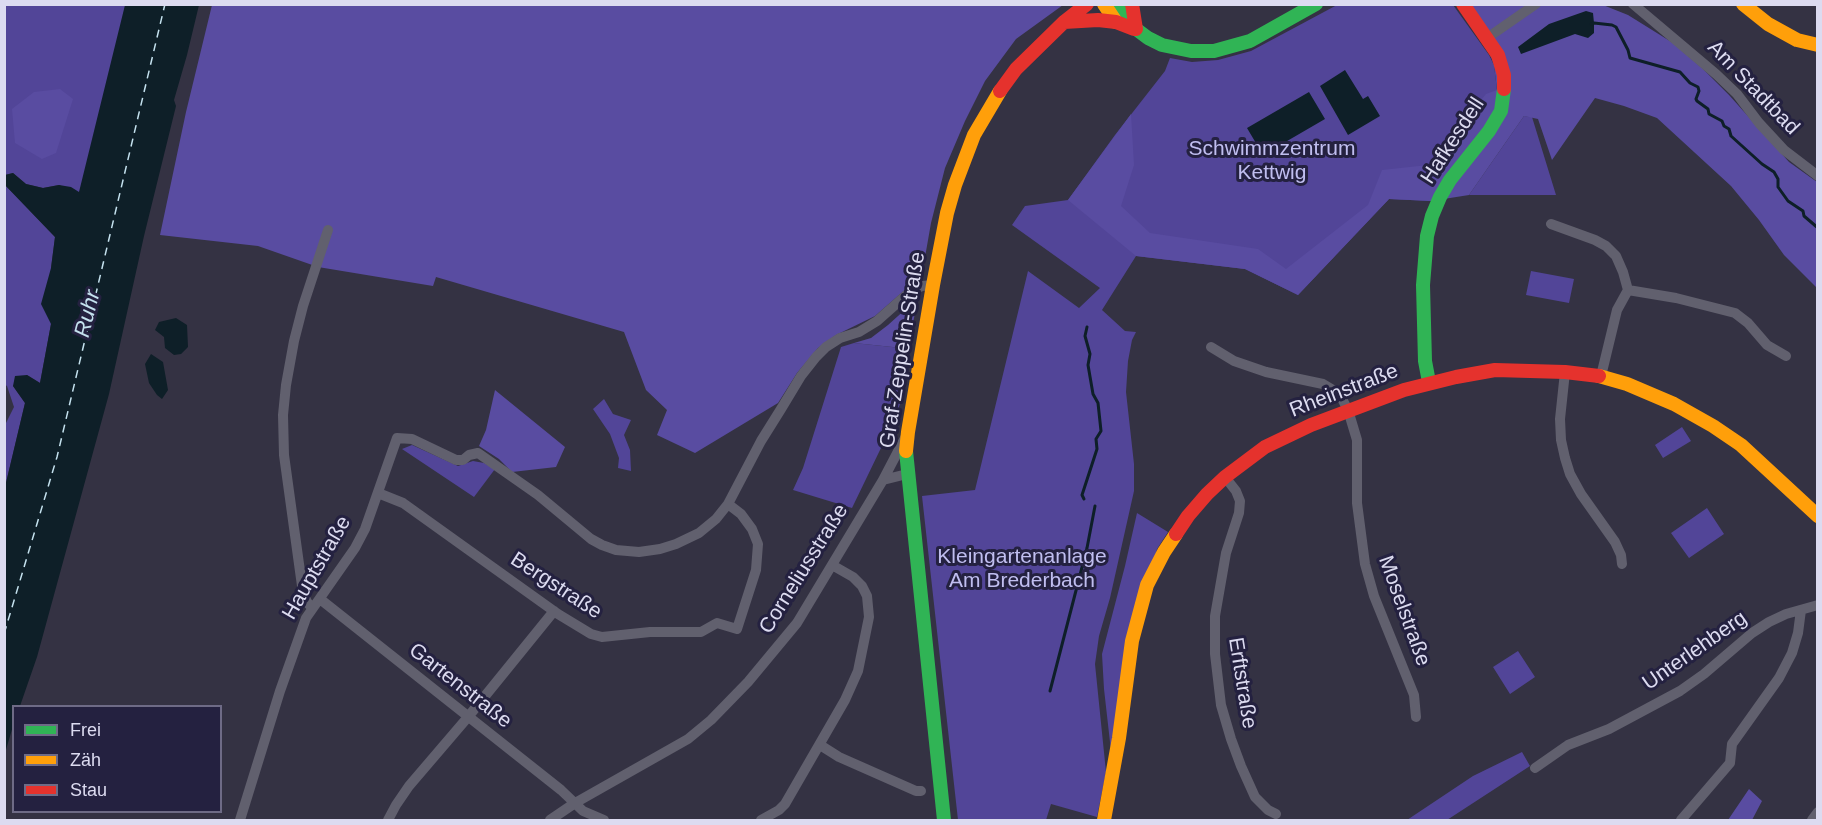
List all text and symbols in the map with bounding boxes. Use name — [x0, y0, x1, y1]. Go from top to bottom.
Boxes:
street label: Am Stadtbad — [1702, 36, 1804, 140]
street label: Hafkesdell — [1416, 93, 1490, 189]
park label: Schwimmzentrum Kettwig — [1189, 136, 1355, 186]
street label: Graf-Zeppelin-Straße — [875, 250, 931, 450]
water label: Ruhr — [69, 288, 107, 340]
street label: Rheinstraße — [1286, 359, 1402, 423]
street label: Corneliusstraße — [754, 499, 854, 639]
street label: Hauptstraße — [277, 512, 357, 624]
park label: Kleingartenanlage Am Brederbach — [937, 544, 1107, 594]
street label: Bergstraße — [506, 547, 606, 625]
street label: Moselstraße — [1372, 552, 1436, 670]
street label: Unterlehberg — [1638, 606, 1752, 696]
street label: Erftstraße — [1222, 636, 1262, 730]
street label: Gartenstraße — [403, 638, 517, 734]
legend — [12, 705, 222, 813]
text: Frei — [70, 720, 101, 740]
text: Zäh — [70, 750, 101, 770]
text: Stau — [70, 780, 107, 800]

